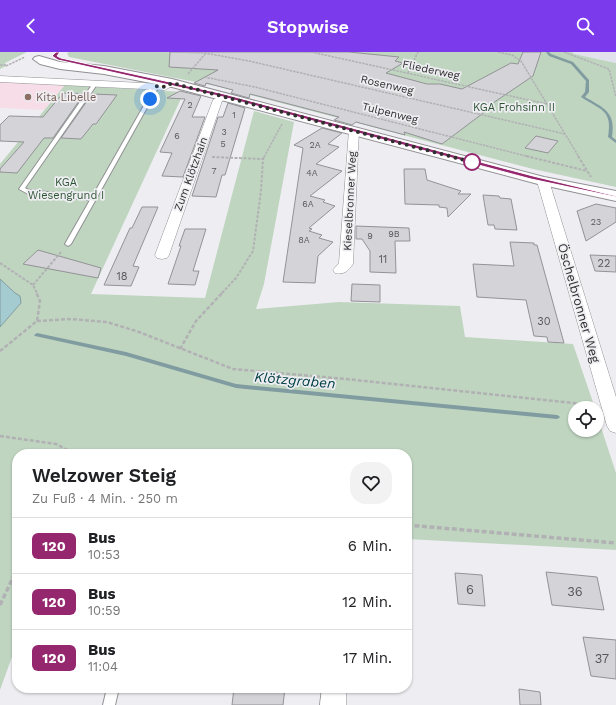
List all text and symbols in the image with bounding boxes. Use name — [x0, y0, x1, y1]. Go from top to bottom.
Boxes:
icon: back — [20, 15, 42, 37]
icon: search — [574, 15, 596, 37]
text: Stopwise — [267, 16, 349, 37]
street label: Fliederweg — [401, 58, 461, 82]
street label: Rosenweg — [359, 73, 415, 97]
your location — [140, 89, 160, 109]
place label: Kita Libelle — [36, 91, 96, 104]
marker: Kita Libelle — [23, 92, 33, 102]
house number: 2 — [187, 100, 193, 110]
street label: Tulpenweg — [361, 100, 419, 126]
park label: KGA Frohsinn II — [473, 101, 555, 114]
house number: 1 — [232, 110, 236, 120]
house number: 3 — [221, 127, 227, 137]
house number: 6 — [174, 131, 180, 141]
street label: Zum Klötzhain — [172, 135, 210, 213]
house number: 5 — [220, 139, 226, 149]
house number: 2A — [309, 140, 321, 150]
street label: Kieselbronner Weg — [341, 151, 359, 251]
unlabelled marker — [463, 153, 481, 171]
house number: 7 — [211, 166, 217, 176]
house number: 4A — [306, 168, 318, 178]
park label: KGA Wiesengrund I — [28, 176, 104, 202]
house number: 6A — [302, 199, 314, 209]
house number: 23 — [591, 217, 601, 227]
house number: 9B — [388, 229, 400, 239]
house number: 9 — [367, 231, 373, 241]
house number: 8A — [298, 235, 310, 245]
street label: Öschelbronner Weg — [555, 242, 603, 365]
house number: 11 — [379, 253, 387, 266]
house number: 22 — [598, 257, 610, 270]
house number: 18 — [116, 270, 128, 283]
house number: 30 — [537, 315, 551, 328]
water label: Klötzgraben — [254, 368, 336, 392]
map controls — [568, 401, 604, 437]
button: locate — [568, 401, 604, 437]
button: heart — [350, 462, 392, 504]
text: Welzower Steig — [32, 464, 176, 487]
text: Zu Fuß · 4 Min. · 250 m — [32, 491, 178, 506]
text: Bus — [88, 529, 116, 547]
text: 6 Min. — [348, 537, 392, 555]
text: 120 — [42, 538, 66, 554]
text: 10:53 — [88, 547, 120, 562]
house number: 6 — [466, 582, 474, 597]
house number: 36 — [567, 584, 583, 599]
text: Bus — [88, 585, 116, 603]
text: 12 Min. — [342, 593, 392, 611]
text: 120 — [42, 594, 66, 610]
text: 10:59 — [88, 603, 121, 618]
text: Bus — [88, 641, 116, 659]
text: 17 Min. — [343, 649, 392, 667]
text: 120 — [42, 650, 66, 666]
house number: 37 — [595, 651, 609, 666]
text: 11:04 — [88, 659, 118, 674]

